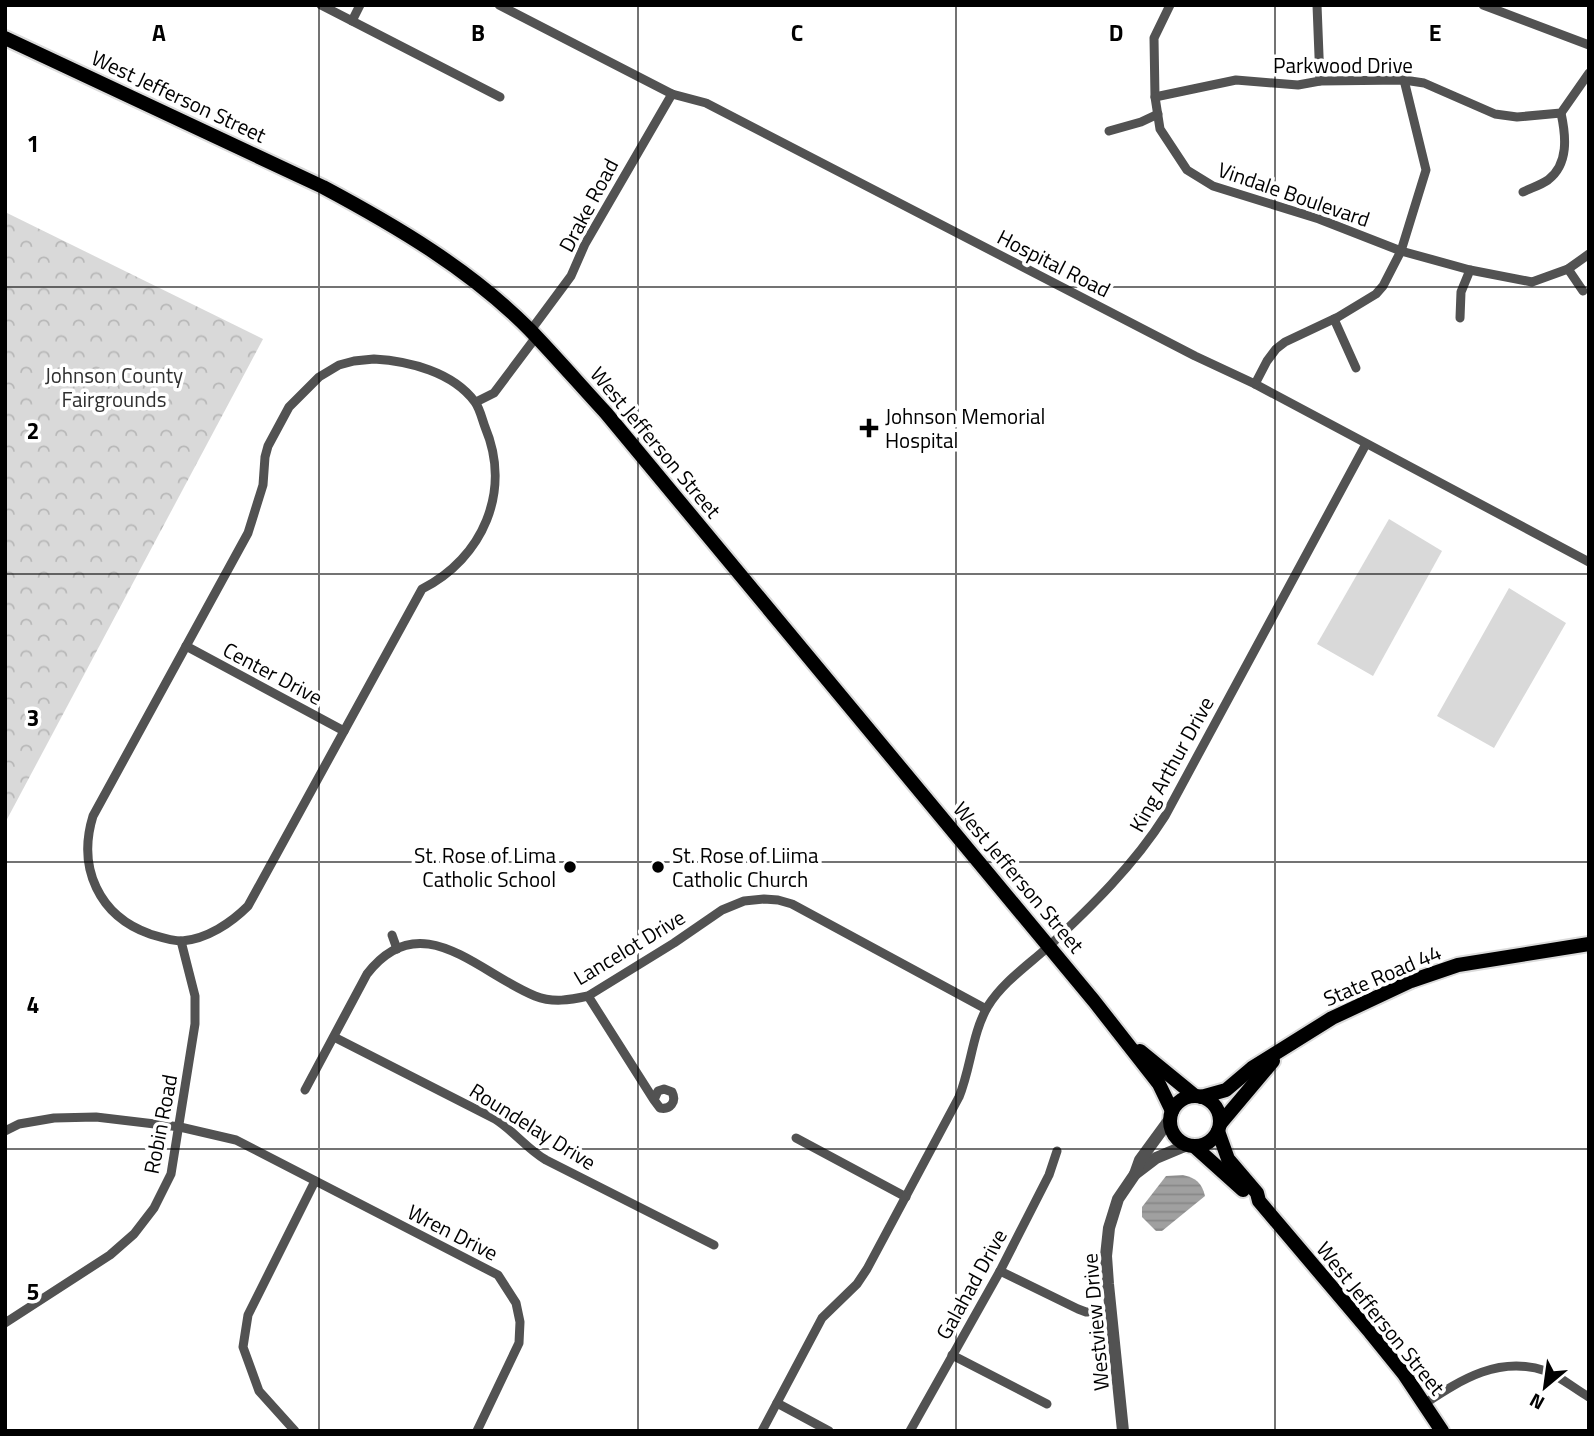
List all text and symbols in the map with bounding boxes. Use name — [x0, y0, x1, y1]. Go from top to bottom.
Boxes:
text: A — [152, 15, 166, 50]
text: B — [471, 15, 485, 50]
text: C — [791, 15, 803, 50]
text: D — [1109, 15, 1123, 50]
text: E — [1429, 15, 1441, 50]
street label: West Jefferson Street — [86, 41, 272, 151]
street label: Parkwood Drive — [1273, 49, 1413, 81]
text: 1 — [27, 126, 39, 161]
street label: Drake Road — [550, 153, 626, 257]
street label: Vindale Boulevard — [1214, 153, 1374, 235]
street label: Hospital Road — [992, 221, 1116, 305]
park label: Johnson County Fairgrounds — [45, 359, 183, 415]
street label: West Jefferson Street — [583, 359, 730, 525]
place label: Johnson Memorial Hospital — [885, 400, 1045, 456]
text: 2 — [27, 413, 39, 448]
marker: Johnson Memorial Hospital — [859, 418, 879, 438]
street label: Center Drive — [217, 633, 329, 713]
street label: King Arthur Drive — [1120, 690, 1222, 838]
text: 3 — [27, 700, 39, 735]
street label: West Jefferson Street — [946, 794, 1093, 960]
place label: St. Rose of Lima Catholic School — [414, 839, 556, 895]
place label: St. Rose of Liima Catholic Church — [672, 839, 819, 895]
marker: St. Rose of Lima Catholic School — [562, 859, 578, 875]
marker: St. Rose of Liima Catholic Church — [650, 859, 666, 875]
street label: Lancelot Drive — [567, 901, 691, 993]
street label: State Road 44 — [1318, 936, 1446, 1014]
text: 4 — [27, 987, 39, 1022]
street label: Robin Road — [135, 1071, 185, 1177]
street label: Roundelay Drive — [463, 1074, 603, 1178]
street label: Wren Drive — [402, 1196, 504, 1268]
street label: Galahad Drive — [927, 1223, 1015, 1345]
street label: West Jefferson Street — [1309, 1234, 1453, 1402]
street label: Westview Drive — [1073, 1252, 1117, 1392]
text: 5 — [27, 1274, 39, 1309]
north arrow — [1510, 1352, 1580, 1422]
text: N — [1524, 1386, 1549, 1418]

